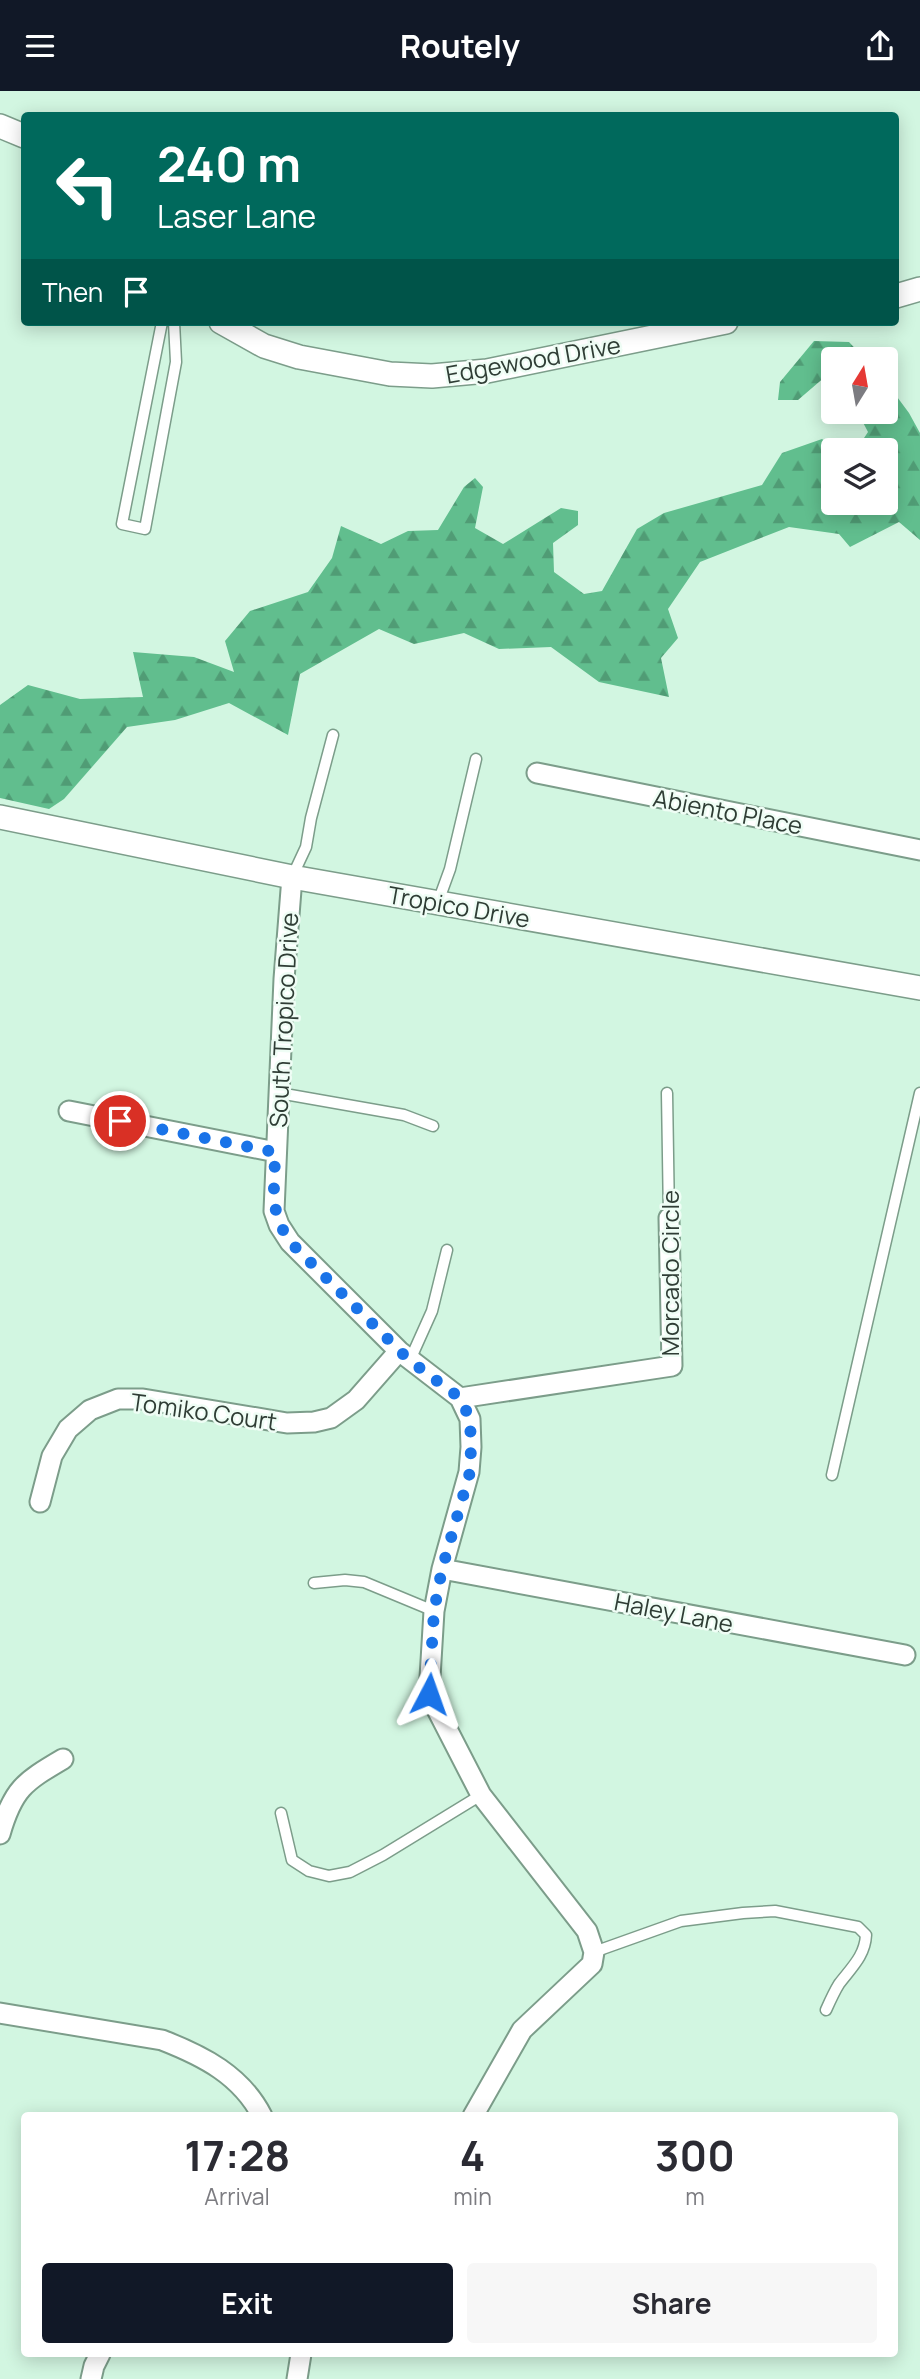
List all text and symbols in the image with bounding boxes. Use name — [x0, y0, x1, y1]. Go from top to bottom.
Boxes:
text: Routely — [400, 24, 520, 68]
icon: menu — [21, 27, 59, 65]
icon: share — [861, 27, 899, 65]
text: 240 m — [157, 130, 301, 197]
icon: left — [42, 140, 133, 231]
text: Laser Lane — [157, 194, 316, 238]
icon: arrive — [117, 273, 155, 311]
text: Then — [42, 274, 103, 310]
street label: Edgewood Drive — [443, 327, 623, 391]
north arrow — [821, 347, 898, 423]
map controls — [821, 347, 898, 515]
button: layers — [821, 438, 898, 515]
street label: Abiento Place — [651, 780, 805, 842]
street label: Tropico Drive — [385, 877, 533, 935]
street label: South Tropico Drive — [261, 912, 305, 1128]
pin — [90, 1091, 150, 1151]
icon: arrive — [101, 1102, 139, 1140]
street label: Morcado Circle — [653, 1190, 686, 1356]
street label: Tomiko Court — [129, 1384, 279, 1438]
street label: Haley Lane — [612, 1584, 736, 1640]
position arrow — [392, 1657, 466, 1731]
text: 17:28 — [184, 2126, 290, 2184]
text: 4 — [460, 2126, 485, 2184]
text: 300 — [655, 2126, 735, 2184]
text: Arrival — [204, 2180, 270, 2212]
text: min — [453, 2180, 492, 2212]
text: m — [685, 2180, 705, 2212]
button: Exit — [42, 2263, 453, 2343]
button: Share — [467, 2263, 877, 2343]

